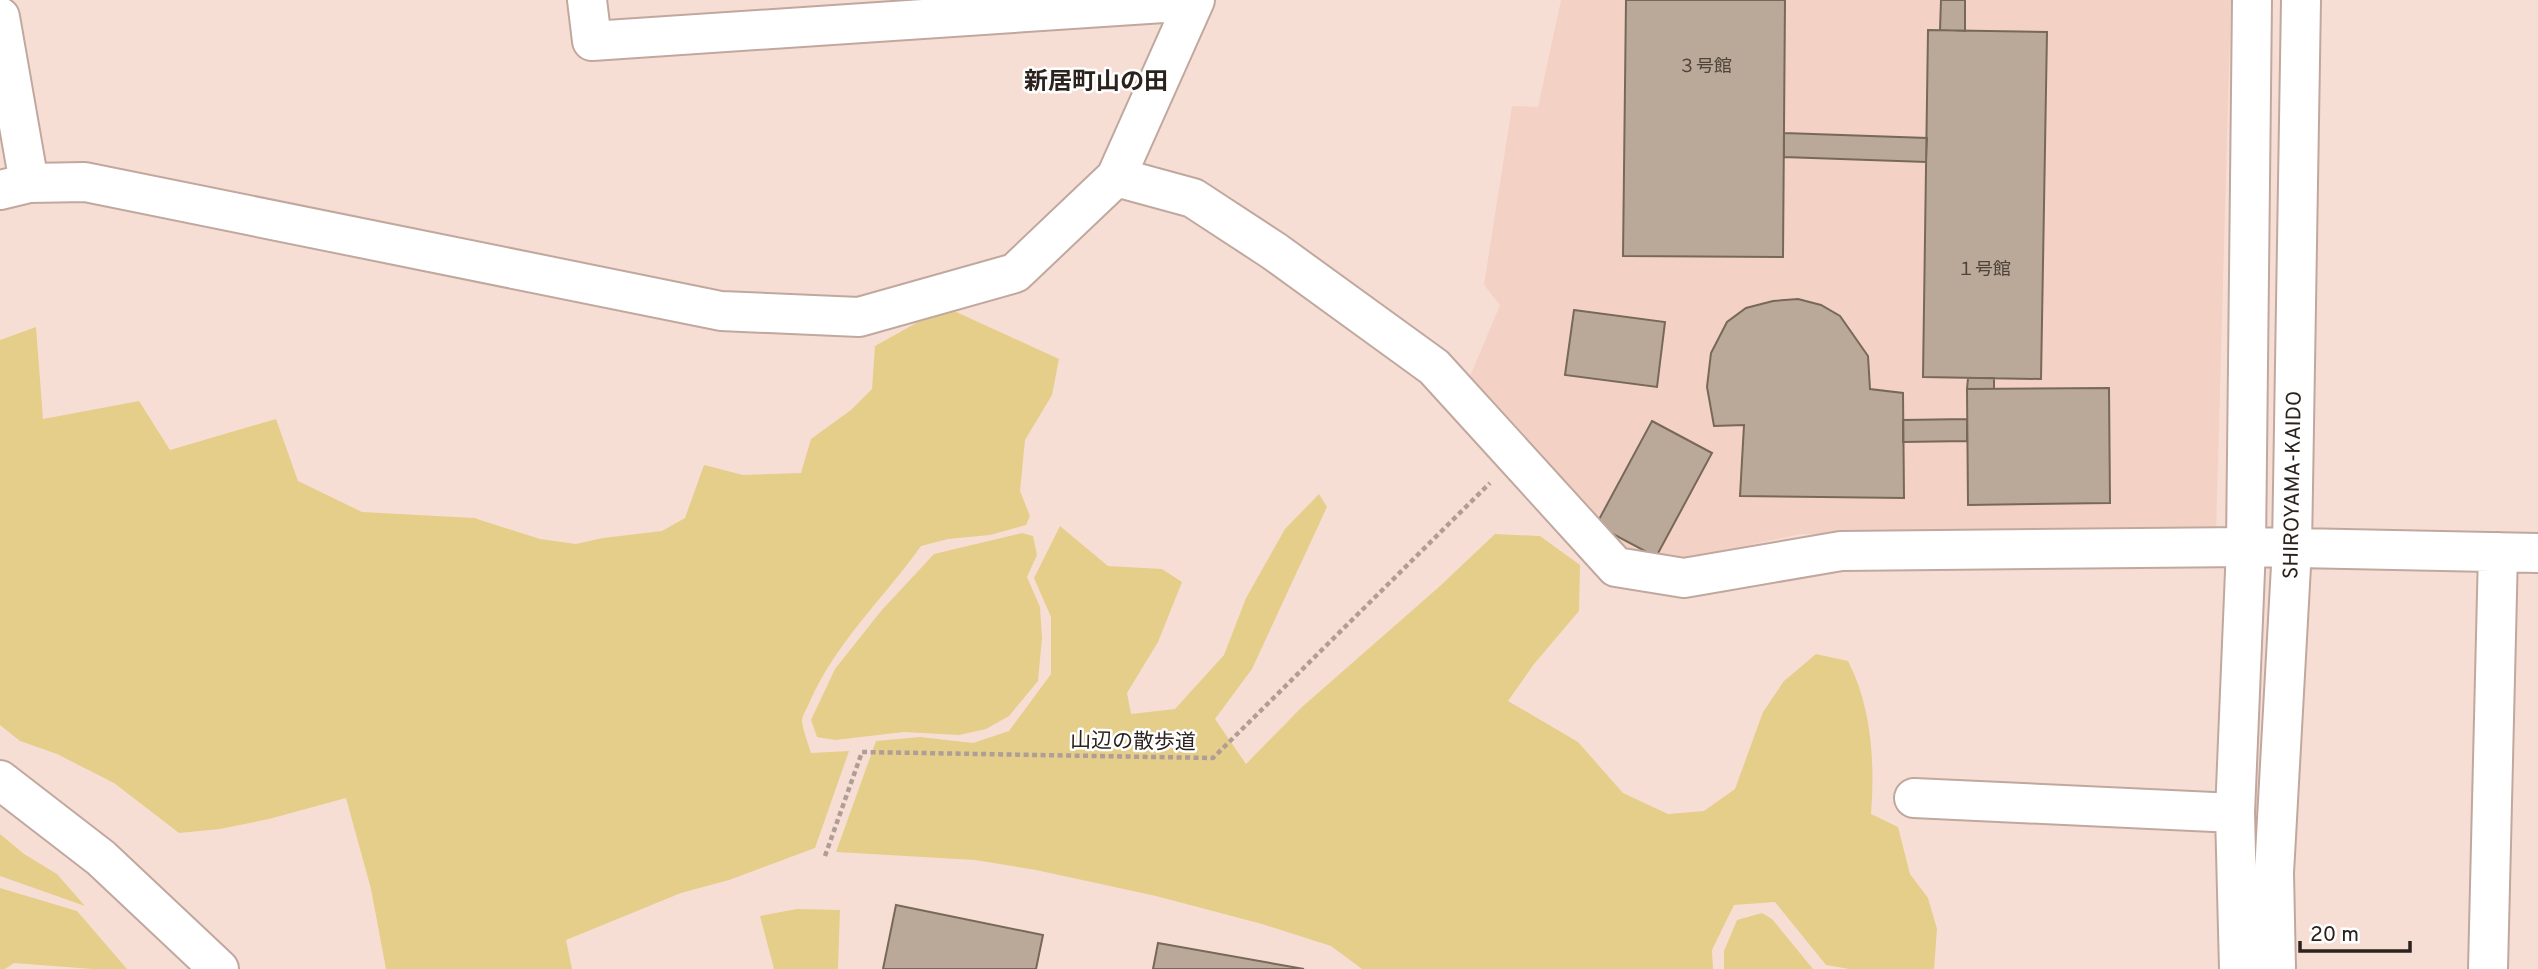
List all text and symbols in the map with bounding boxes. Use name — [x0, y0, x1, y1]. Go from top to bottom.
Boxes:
house number: ３号館 — [1678, 56, 1732, 79]
district label: 新居町山の田 — [1024, 68, 1168, 98]
house number: １号館 — [1957, 259, 2011, 282]
street label: SHIROYAMA-KAIDO — [2278, 391, 2309, 579]
street label: 山辺の散歩道 — [1070, 728, 1196, 757]
scale bar — [2300, 909, 2410, 953]
text: 20 m — [2310, 922, 2359, 949]

